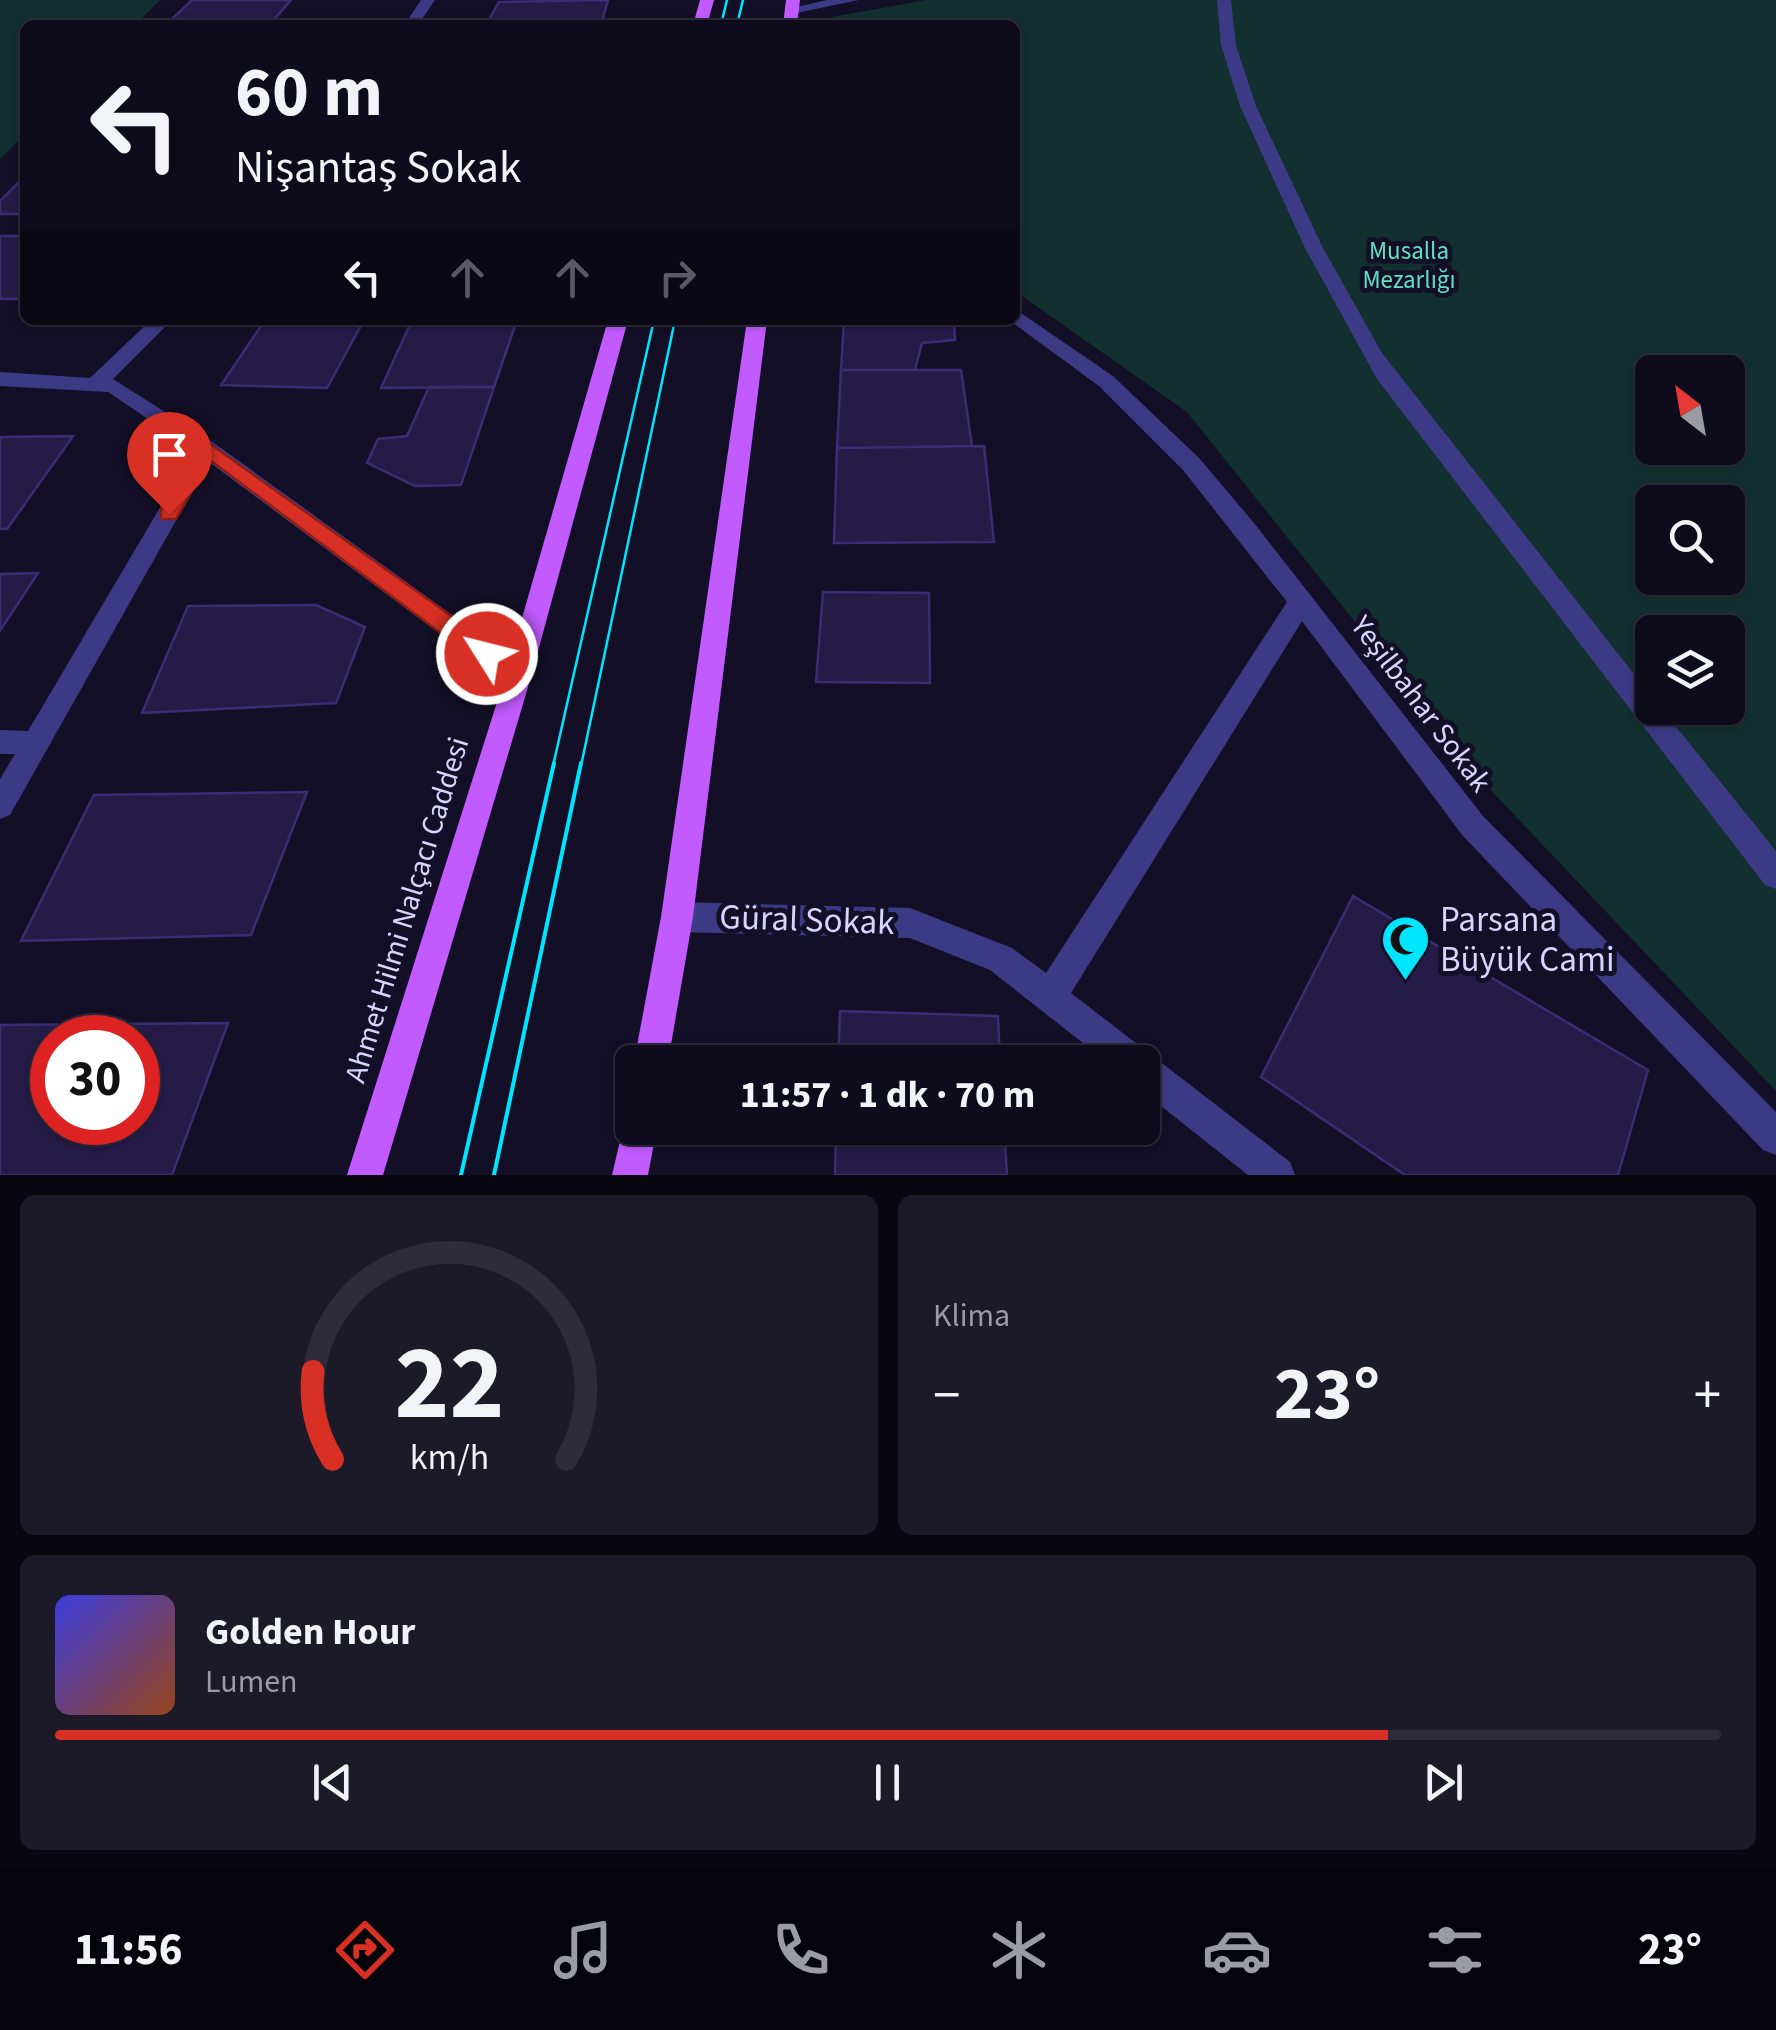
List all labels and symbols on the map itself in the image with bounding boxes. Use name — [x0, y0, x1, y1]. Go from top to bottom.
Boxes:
park label: Musalla Mezarlığı — [1362, 233, 1456, 298]
north arrow — [1635, 355, 1745, 465]
pin — [127, 412, 212, 515]
position arrow — [435, 602, 539, 706]
street label: Yeşilbahar Sokak — [1340, 606, 1502, 802]
street label: Ahmet Hilmi Nalçacı Caddesi — [334, 732, 480, 1088]
street label: Güral Sokak — [719, 892, 896, 948]
place label: Parsana Büyük Cami — [1440, 895, 1615, 985]
mosque icon: Parsana Büyük Cami — [1379, 914, 1431, 982]
speed limit sign: 30 — [30, 1015, 160, 1145]

